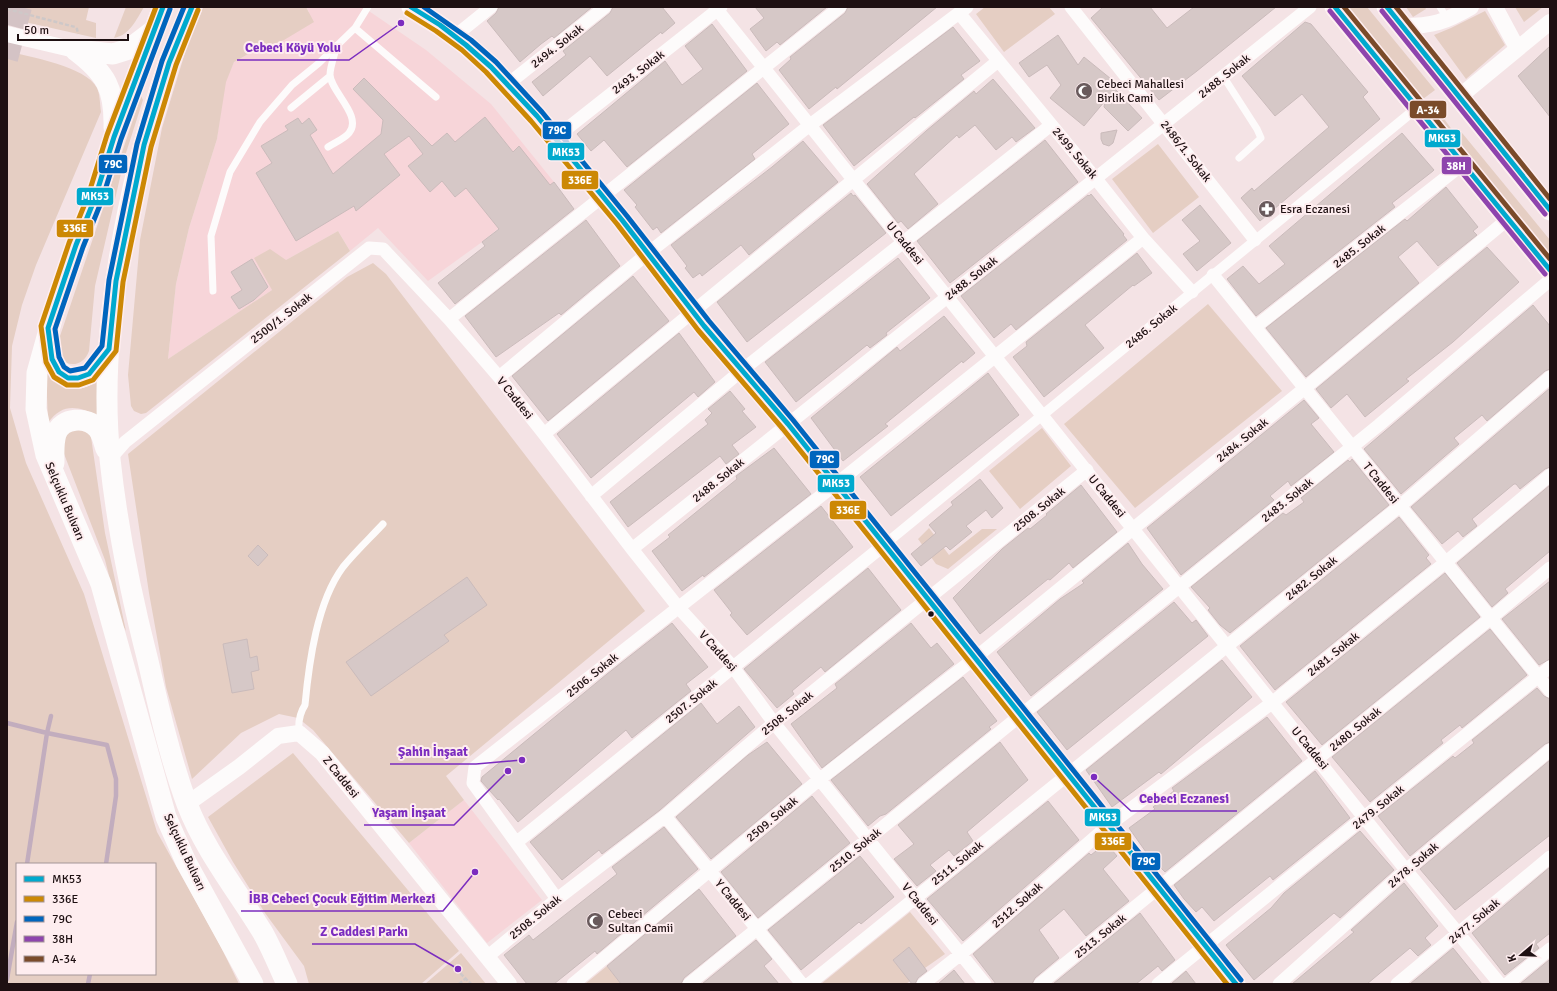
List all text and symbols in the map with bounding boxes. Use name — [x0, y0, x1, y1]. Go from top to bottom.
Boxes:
scale bar — [18, 16, 128, 42]
street label: 2494. Sokak — [528, 21, 587, 72]
text: 50 m — [24, 23, 49, 38]
callout: Cebeci Köyü Yolu — [237, 35, 349, 60]
text: Cebeci Köyü Yolu — [245, 40, 341, 56]
street label: 2493. Sokak — [609, 47, 668, 98]
street label: 2488. Sokak — [1195, 51, 1253, 102]
place label: Cebeci Mahallesi Birlik Cami — [1097, 77, 1184, 106]
mosque icon: Cebeci Mahallesi Birlik Cami — [1074, 81, 1094, 101]
line badge: A-34 — [1409, 100, 1447, 119]
text: A-34 — [1416, 104, 1440, 117]
street label: 2486/1. Sokak — [1157, 117, 1214, 185]
line badge: 79C — [542, 121, 572, 140]
text: 79C — [548, 124, 567, 137]
street label: 2499. Sokak — [1049, 124, 1101, 182]
line badge: MK53 — [1424, 129, 1461, 148]
text: MK53 — [1428, 132, 1456, 145]
line badge: MK53 — [547, 142, 585, 161]
text: MK53 — [552, 146, 580, 159]
line badge: 79C — [98, 154, 128, 174]
line badge: 38H — [1441, 156, 1472, 175]
text: 79C — [104, 158, 123, 171]
text: 38H — [1446, 160, 1466, 173]
line badge: 336E — [561, 170, 599, 190]
text: 336E — [568, 174, 592, 187]
line badge: MK53 — [76, 187, 114, 206]
text: MK53 — [81, 190, 109, 203]
pharmacy icon: Esra Eczanesi — [1257, 199, 1277, 219]
place label: Esra Eczanesi — [1280, 202, 1350, 217]
line badge: 336E — [56, 219, 94, 238]
street label: U Caddesi — [883, 219, 927, 268]
street label: 2485. Sokak — [1330, 221, 1389, 272]
text: 336E — [63, 222, 87, 235]
street label: 2488. Sokak — [942, 253, 1001, 304]
street label: 2500/1. Sokak — [247, 290, 315, 347]
street label: 2486. Sokak — [1122, 301, 1180, 352]
street label: V Caddesi — [493, 374, 536, 422]
street label: 2484. Sokak — [1213, 415, 1271, 466]
line badge: 79C — [809, 450, 840, 469]
text: 79C — [816, 453, 835, 466]
street label: 2488. Sokak — [689, 455, 747, 506]
street label: Selçuklu Bulvarı — [41, 460, 88, 542]
street label: T Caddesi — [1359, 460, 1402, 507]
street label: U Caddesi — [1085, 472, 1129, 521]
line badge: MK53 — [817, 474, 855, 493]
street label: 2483. Sokak — [1258, 475, 1316, 526]
text: MK53 — [822, 477, 850, 490]
street label: 2508. Sokak — [1010, 484, 1068, 535]
line badge: 336E — [829, 500, 867, 520]
text: 336E — [836, 504, 860, 517]
street label: 2482. Sokak — [1282, 553, 1340, 604]
unlabelled marker — [926, 609, 936, 619]
street label: V Caddesi — [695, 628, 740, 675]
street label: 2481. Sokak — [1304, 629, 1362, 680]
street label: 2506. Sokak — [563, 650, 621, 701]
street label: 2507. Sokak — [662, 676, 720, 727]
street label: 2508. Sokak — [758, 688, 816, 739]
street label: 2480. Sokak — [1326, 704, 1384, 755]
street label: U Caddesi — [1288, 724, 1332, 773]
callout: Şahin İnşaat — [390, 739, 476, 764]
text: Şahin İnşaat — [398, 743, 468, 760]
street label: Z Caddesi — [319, 753, 362, 801]
street label: 2479. Sokak — [1349, 782, 1407, 833]
callout: Cebeci Eczanesi — [1131, 786, 1237, 811]
text: Cebeci Eczanesi — [1139, 791, 1229, 807]
street label: 2509. Sokak — [743, 793, 801, 845]
callout: Yaşam İnşaat — [364, 800, 454, 825]
text: Yaşam İnşaat — [371, 804, 446, 821]
line badge: MK53 — [1084, 808, 1121, 827]
street label: Selçuklu Bulvarı — [160, 811, 209, 893]
text: MK53 — [1089, 811, 1117, 824]
street label: 2510. Sokak — [826, 825, 884, 876]
line badge: 336E — [1094, 832, 1132, 851]
text: 336E — [1101, 835, 1125, 848]
street label: 2511. Sokak — [928, 838, 986, 889]
street label: 2478. Sokak — [1385, 839, 1442, 892]
line badge: 79C — [1131, 852, 1161, 871]
text: 79C — [1137, 855, 1156, 868]
legend — [16, 863, 156, 975]
text: MK53 — [52, 872, 82, 887]
street label: Y Caddesi — [711, 877, 754, 924]
street label: 2512. Sokak — [989, 879, 1046, 932]
street label: V Caddesi — [898, 880, 941, 928]
callout: İBB Cebeci Çocuk Eğitim Merkezi — [241, 886, 443, 911]
text: İBB Cebeci Çocuk Eğitim Merkezi — [249, 890, 435, 907]
text: 336E — [52, 892, 78, 907]
street label: 2508. Sokak — [506, 892, 564, 943]
street label: 2477. Sokak — [1445, 895, 1503, 947]
place label: Cebeci Sultan Camii — [608, 907, 673, 936]
mosque icon: Cebeci Sultan Camii — [585, 911, 605, 931]
street label: 2513. Sokak — [1071, 911, 1129, 962]
text: 79C — [52, 912, 72, 927]
callout: Z Caddesi Parkı — [312, 919, 415, 944]
text: Z Caddesi Parkı — [320, 924, 408, 940]
text: 38H — [52, 932, 73, 947]
north arrow — [1501, 935, 1541, 975]
text: A-34 — [52, 952, 77, 967]
text: K — [1505, 953, 1519, 963]

